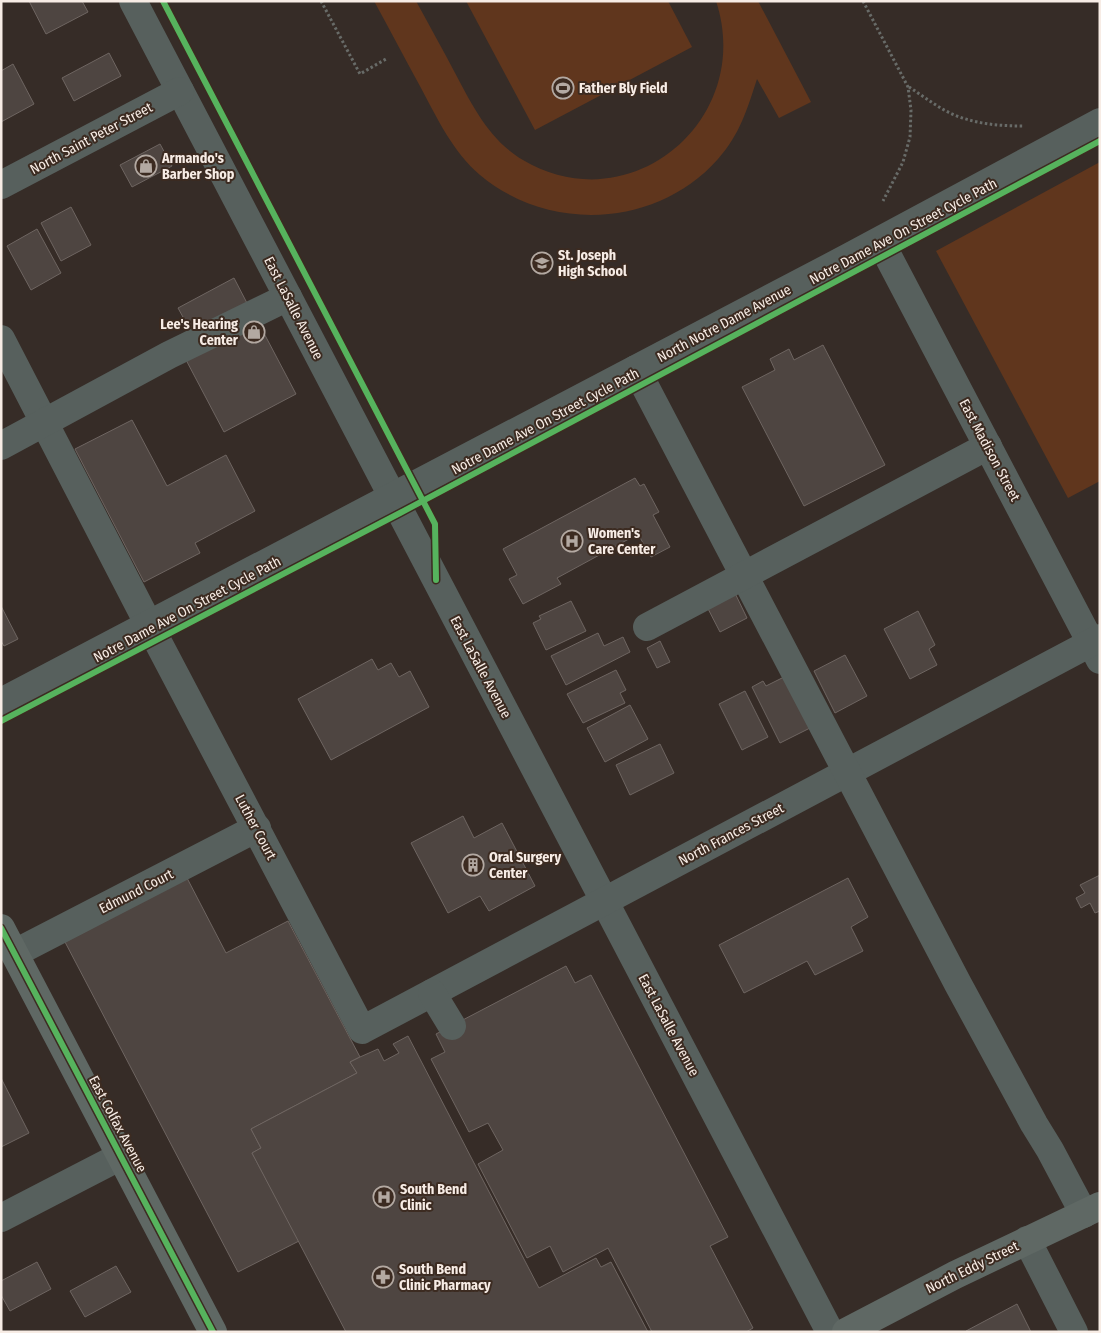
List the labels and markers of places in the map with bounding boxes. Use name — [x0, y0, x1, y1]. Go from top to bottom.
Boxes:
sports icon: Father Bly Field — [551, 76, 575, 100]
place label: Father Bly Field — [579, 80, 668, 97]
place label: Armando's Barber Shop — [161, 150, 235, 183]
shop icon: Armando's Barber Shop — [134, 154, 158, 178]
place label: St. Joseph High School — [558, 247, 627, 280]
school or university icon: St. Joseph High School — [530, 251, 554, 275]
place label: Lee's Hearing Center — [160, 316, 239, 349]
shop icon: Lee's Hearing Center — [242, 320, 266, 344]
place label: Women's Care Center — [588, 525, 656, 558]
hospital icon: Women's Care Center — [560, 529, 584, 553]
place label: Oral Surgery Center — [489, 849, 561, 882]
building icon: Oral Surgery Center — [461, 853, 485, 877]
place label: South Bend Clinic — [400, 1181, 467, 1214]
hospital icon: South Bend Clinic — [372, 1185, 396, 1209]
place label: South Bend Clinic Pharmacy — [399, 1261, 491, 1294]
pharmacy icon: South Bend Clinic Pharmacy — [371, 1265, 395, 1289]

